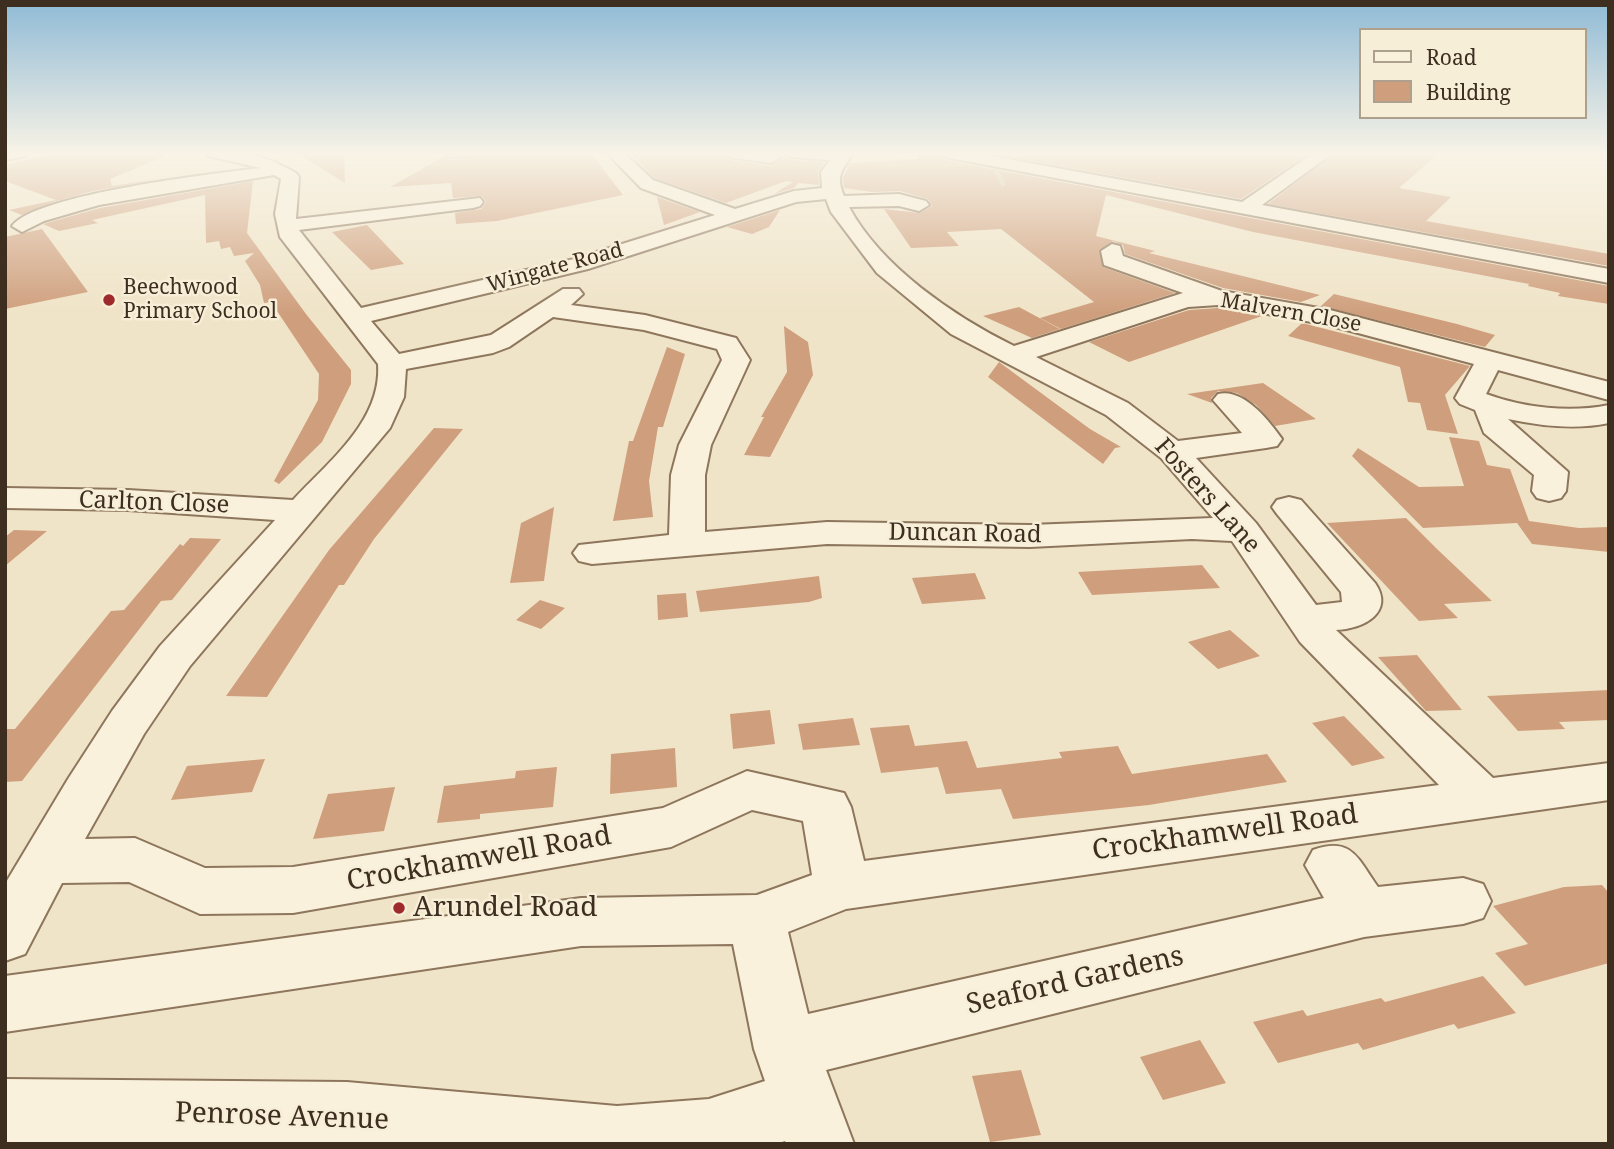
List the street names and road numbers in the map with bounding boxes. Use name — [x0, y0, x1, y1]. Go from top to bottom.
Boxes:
street label: Wingate Road — [484, 238, 626, 298]
street label: Malvern Close — [1219, 288, 1363, 338]
street label: Fosters Lane — [1148, 433, 1266, 559]
street label: Carlton Close — [78, 486, 230, 520]
street label: Duncan Road — [888, 518, 1042, 550]
street label: Crockhamwell Road — [1090, 798, 1360, 868]
street label: Crockhamwell Road — [344, 819, 614, 899]
street label: Seaford Gardens — [963, 940, 1187, 1022]
street label: Penrose Avenue — [174, 1096, 390, 1138]

